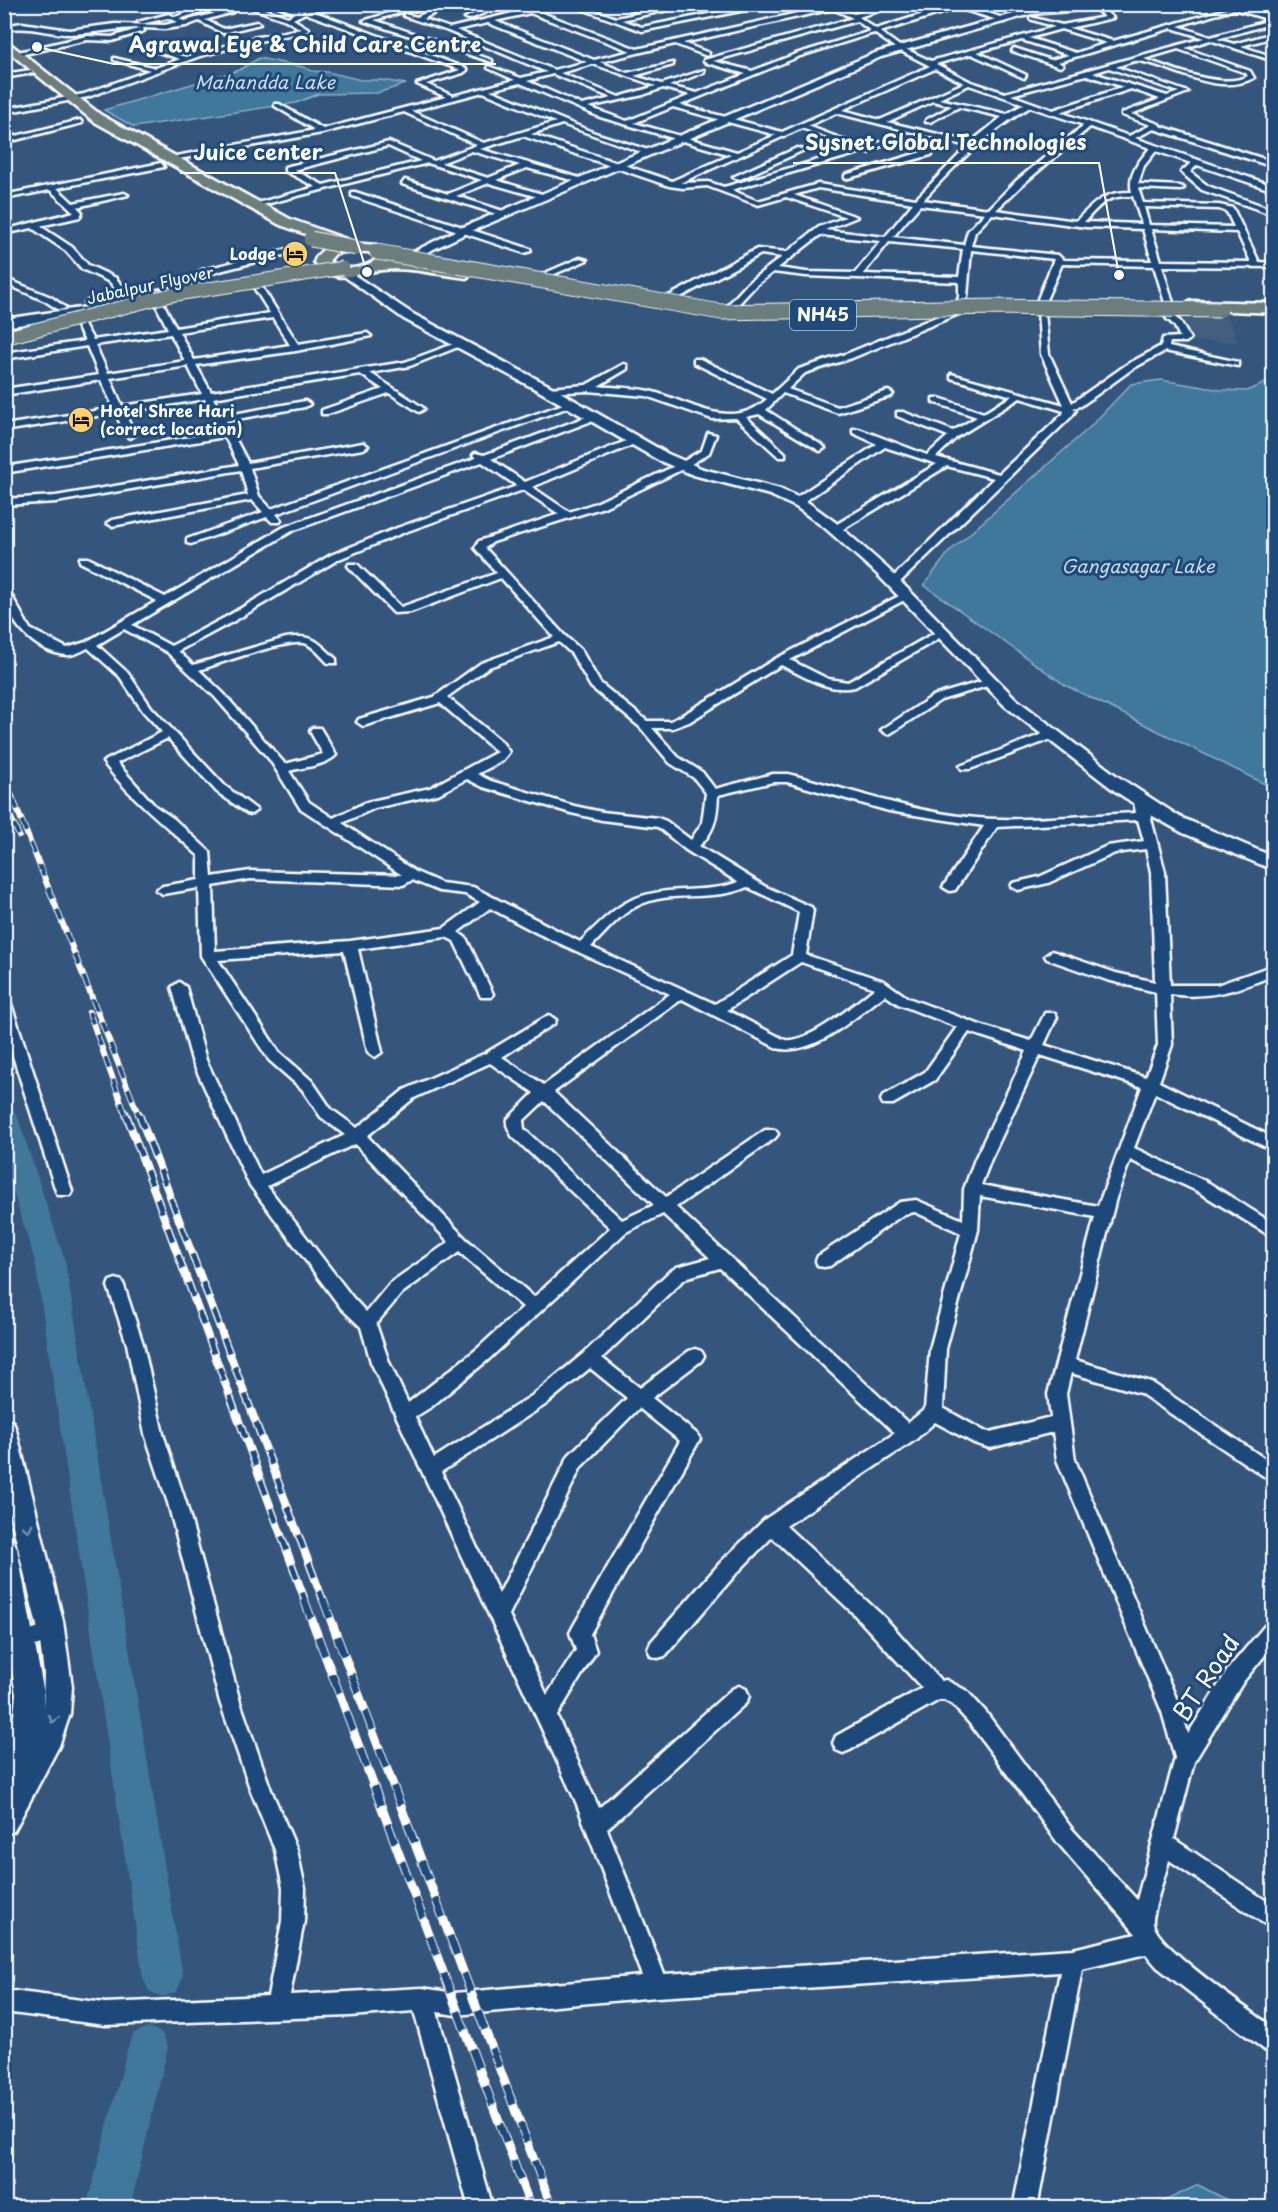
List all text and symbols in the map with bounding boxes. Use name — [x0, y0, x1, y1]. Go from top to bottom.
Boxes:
callout: Agrawal Eye & Child Care Centre — [114, 25, 496, 64]
text: Agrawal Eye & Child Care Centre — [129, 27, 481, 59]
water label: Mahandda Lake — [195, 68, 337, 95]
callout: Sysnet Global Technologies — [793, 124, 1099, 163]
text: Sysnet Global Technologies — [805, 125, 1087, 157]
callout: Juice center — [180, 134, 335, 173]
text: Juice center — [193, 135, 323, 167]
hotel icon: Lodge — [280, 239, 310, 269]
place label: Lodge — [230, 241, 276, 265]
street label: Jabalpur Flyover — [84, 259, 216, 309]
road number: NH45 — [790, 300, 856, 330]
place label: Hotel Shree Hari (correct location) — [100, 398, 242, 440]
hotel icon: Hotel Shree Hari (correct location) — [66, 405, 96, 435]
water label: Gangasagar Lake — [1062, 552, 1216, 579]
one-way arrow — [21, 1522, 33, 1532]
street label: BT Road — [1163, 1626, 1248, 1727]
one-way arrow — [47, 1714, 60, 1724]

